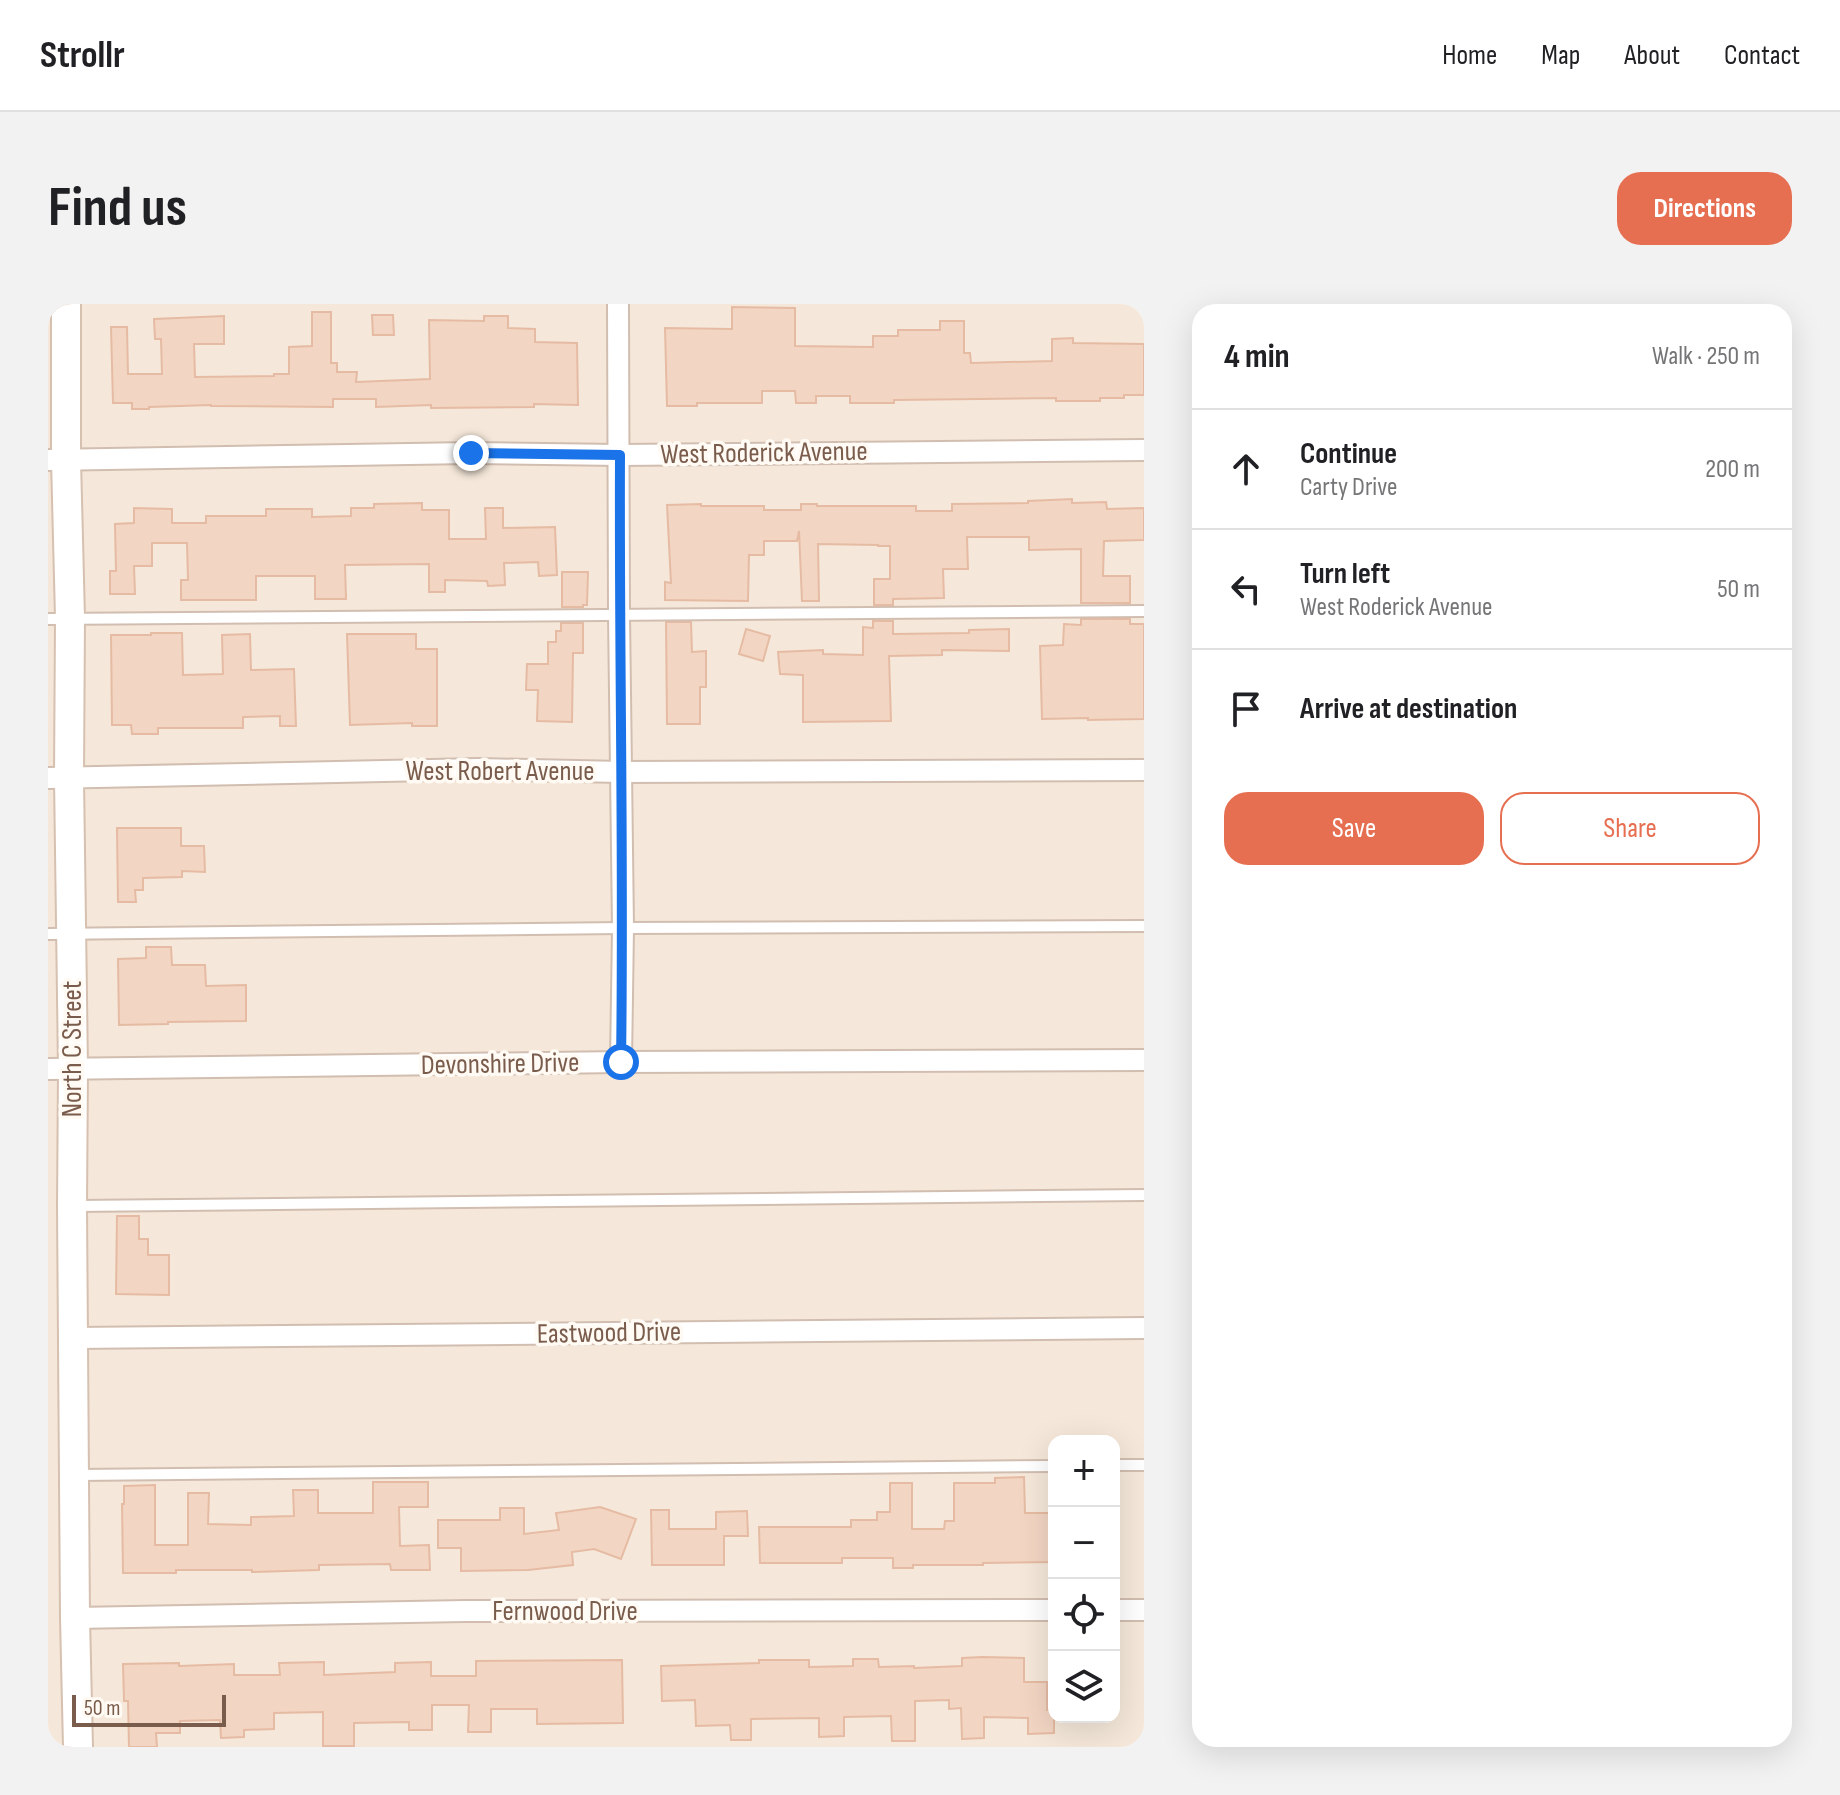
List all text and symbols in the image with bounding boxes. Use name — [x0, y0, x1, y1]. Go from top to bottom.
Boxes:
text: Strollr — [40, 33, 125, 78]
text: Home — [1442, 39, 1497, 72]
text: Map — [1541, 39, 1580, 72]
text: About — [1624, 39, 1680, 72]
text: Contact — [1724, 39, 1800, 72]
button: Directions — [1617, 172, 1792, 245]
text: Find us — [48, 175, 187, 242]
text: 4 min — [1224, 336, 1290, 377]
text: Walk · 250 m — [1652, 341, 1760, 372]
route end — [453, 435, 489, 471]
street label: West Roderick Avenue — [660, 435, 868, 471]
text: Continue — [1300, 436, 1397, 472]
icon: ahead — [1224, 447, 1268, 491]
text: 200 m — [1705, 454, 1760, 485]
text: Carty Drive — [1300, 472, 1398, 503]
text: Turn left — [1300, 556, 1390, 592]
icon: left — [1224, 567, 1268, 611]
text: 50 m — [1717, 574, 1760, 605]
text: West Roderick Avenue — [1300, 592, 1492, 623]
icon: arrive — [1224, 687, 1268, 731]
text: Arrive at destination — [1300, 691, 1517, 727]
street label: West Robert Avenue — [406, 755, 594, 788]
button: Save — [1224, 792, 1484, 865]
button: Share — [1500, 792, 1760, 865]
street label: North C Street — [56, 981, 89, 1117]
route start — [603, 1044, 639, 1080]
street label: Devonshire Drive — [420, 1046, 580, 1082]
street label: Eastwood Drive — [537, 1315, 681, 1351]
map controls — [1048, 1435, 1120, 1723]
button: + — [1048, 1435, 1120, 1507]
button: − — [1048, 1507, 1120, 1579]
button: locate — [1048, 1579, 1120, 1651]
street label: Fernwood Drive — [492, 1595, 638, 1628]
button: layers — [1048, 1651, 1120, 1723]
scale bar — [72, 1691, 226, 1727]
text: 50 m — [84, 1695, 120, 1722]

